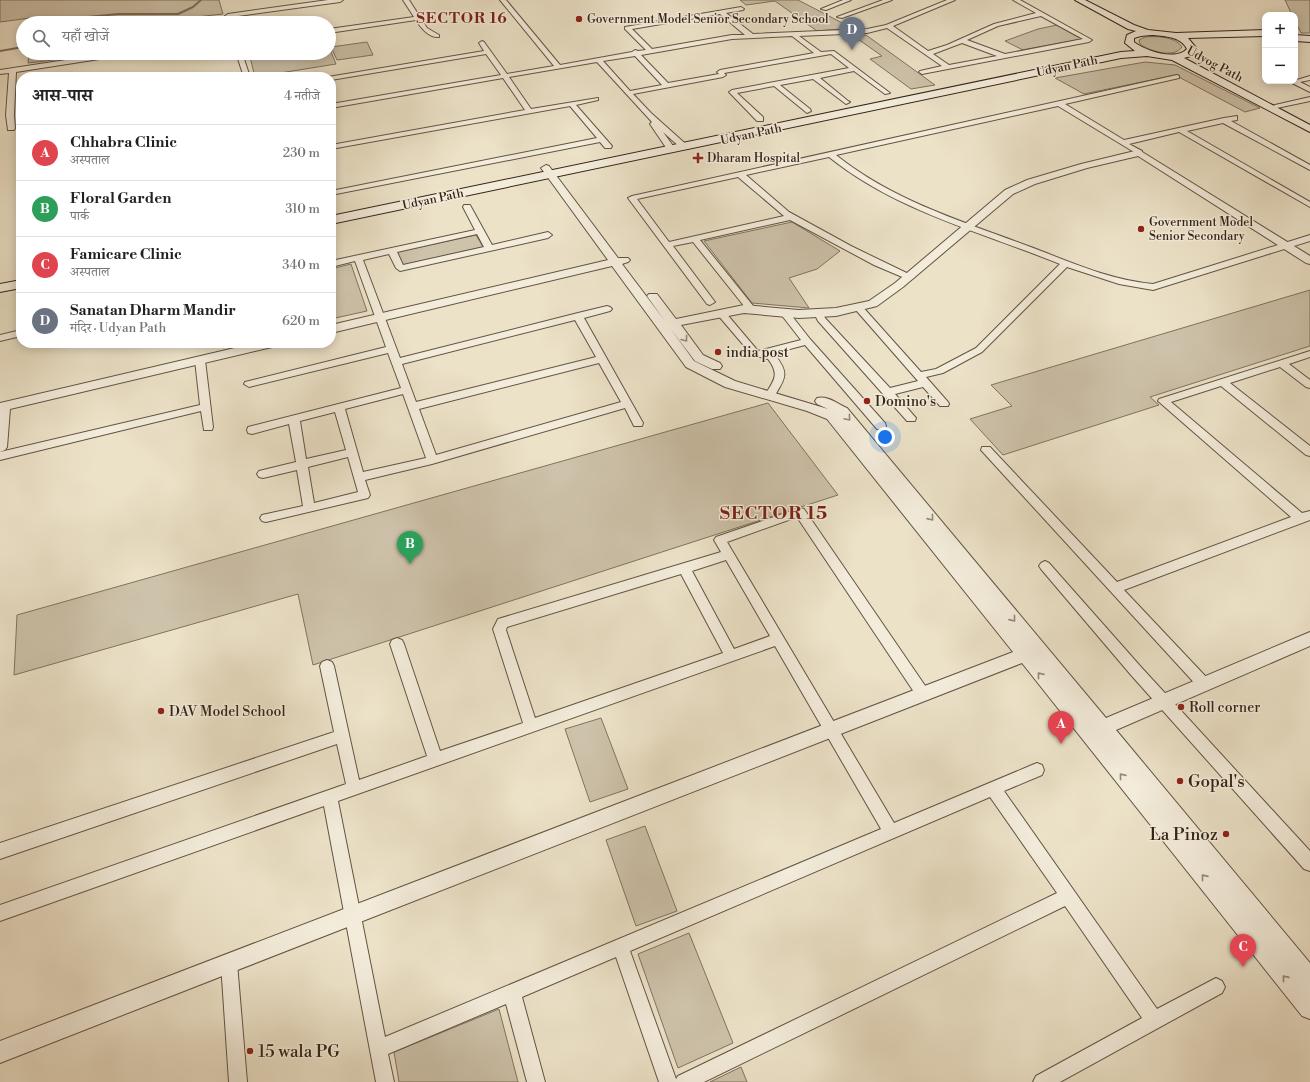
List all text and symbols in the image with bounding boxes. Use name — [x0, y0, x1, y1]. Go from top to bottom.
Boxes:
district label: SECTOR 16 — [416, 9, 508, 28]
place label: Government Model Senior Secondary School — [587, 12, 829, 27]
map controls — [1262, 12, 1298, 84]
button: + — [1262, 12, 1298, 48]
marker: Government Model Senior Secondary School — [574, 14, 584, 24]
search box — [16, 16, 336, 60]
pin: D — [839, 17, 865, 50]
icon: search — [30, 27, 52, 49]
text: यहाँ खोजें — [62, 27, 109, 46]
street label: Udyog Path — [1184, 43, 1246, 86]
button: − — [1262, 48, 1298, 84]
street label: Udyan Path — [1035, 53, 1099, 80]
text: आस-पास — [32, 85, 93, 107]
text: 4 नतीजे — [284, 88, 320, 104]
street label: Udyan Path — [719, 121, 783, 148]
text: Chhabra Clinic — [70, 133, 177, 152]
text: A — [40, 145, 50, 161]
text: 230 m — [283, 145, 320, 161]
place label: Dharam Hospital — [707, 151, 801, 166]
text: अस्पताल — [70, 152, 110, 168]
marker: Dharam Hospital — [692, 152, 704, 164]
street label: Udyan Path — [401, 186, 465, 213]
text: Floral Garden — [70, 189, 171, 208]
text: B — [40, 201, 50, 217]
text: 310 m — [285, 201, 320, 217]
text: पार्क — [70, 208, 89, 224]
place label: Government Model Senior Secondary — [1149, 215, 1253, 244]
marker: Government Model Senior Secondary — [1136, 224, 1146, 234]
text: Famicare Clinic — [70, 245, 182, 264]
text: C — [40, 257, 50, 273]
text: 340 m — [282, 257, 320, 273]
text: अस्पताल — [70, 264, 110, 280]
text: Sanatan Dharm Mandir — [70, 301, 236, 320]
text: D — [40, 313, 50, 329]
text: 620 m — [282, 313, 320, 329]
text: मंदिर · Udyan Path — [70, 320, 166, 336]
one-way arrow — [680, 335, 688, 342]
place label: india post — [726, 344, 789, 362]
marker: india post — [713, 347, 723, 357]
place label: Domino's — [875, 393, 936, 411]
marker: Domino's — [862, 396, 872, 406]
one-way arrow — [843, 413, 850, 421]
your location — [875, 427, 895, 447]
district label: SECTOR 15 — [720, 502, 828, 525]
one-way arrow — [926, 513, 933, 521]
pin: B — [397, 531, 423, 564]
one-way arrow — [1009, 614, 1016, 621]
one-way arrow — [1038, 672, 1045, 679]
place label: Roll corner — [1189, 699, 1260, 717]
marker: Roll corner — [1176, 702, 1186, 712]
place label: DAV Model School — [169, 703, 286, 721]
marker: DAV Model School — [156, 706, 166, 716]
pin: A — [1048, 711, 1074, 744]
place label: Gopal's — [1188, 771, 1245, 793]
one-way arrow — [1120, 773, 1127, 780]
marker: Gopal's — [1175, 776, 1185, 786]
place label: La Pinoz — [1150, 824, 1218, 846]
marker: La Pinoz — [1221, 829, 1231, 839]
one-way arrow — [1201, 874, 1208, 881]
pin: C — [1230, 934, 1256, 967]
one-way arrow — [1283, 975, 1290, 982]
place label: 15 wala PG — [258, 1041, 340, 1063]
marker: 15 wala PG — [245, 1046, 255, 1056]

